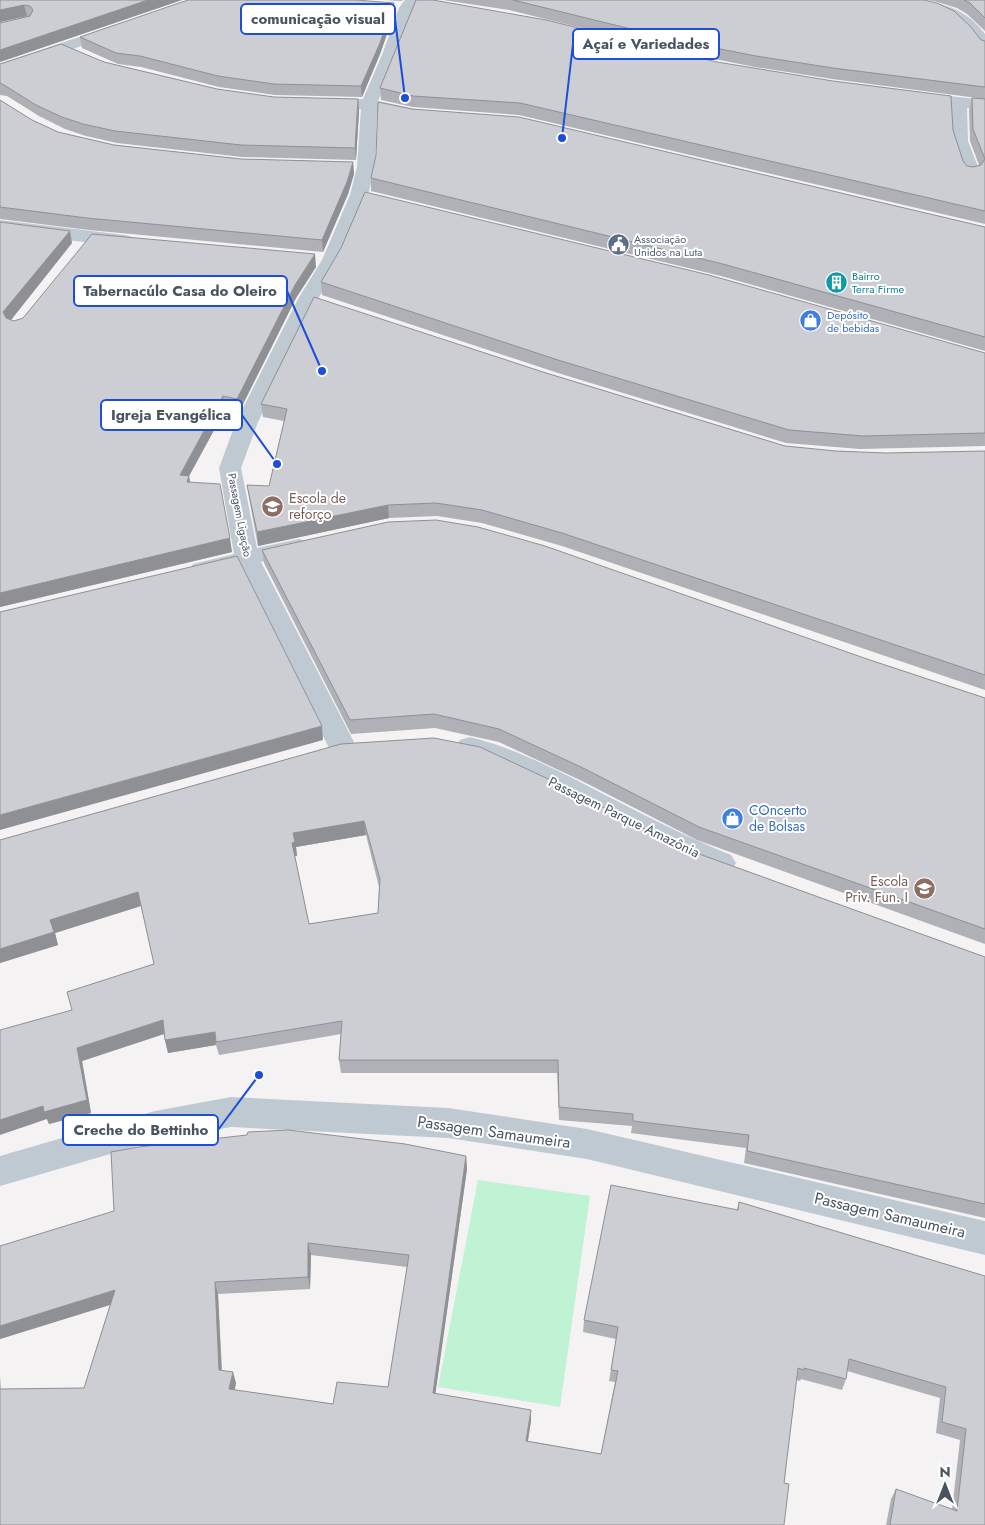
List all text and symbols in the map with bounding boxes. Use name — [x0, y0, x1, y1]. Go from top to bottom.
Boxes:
callout: comunicação visual — [241, 4, 395, 34]
text: comunicação visual — [251, 8, 385, 30]
callout: Açaí e Variedades — [573, 29, 719, 59]
text: Açaí e Variedades — [582, 33, 710, 55]
place label: Associação Unidos na Luta — [634, 231, 702, 260]
public building icon: Associação Unidos na Luta — [606, 233, 630, 257]
place label: Bairro Terra Firme — [852, 268, 905, 297]
building icon: Bairro Terra Firme — [824, 270, 848, 294]
callout: Tabernacúlo Casa do Oleiro — [74, 276, 287, 306]
text: Tabernacúlo Casa do Oleiro — [83, 280, 277, 302]
place label: Depósito de bebidas — [827, 307, 880, 336]
shop icon: Depósito de bebidas — [799, 309, 823, 333]
callout: Igreja Evangélica — [101, 400, 242, 430]
text: Igreja Evangélica — [111, 404, 231, 426]
street label: Passagem Ligação — [224, 472, 256, 558]
place label: Escola de reforço — [289, 488, 346, 524]
school or university icon: Escola de reforço — [261, 494, 285, 518]
street label: Passagem Parque Amazônia — [545, 772, 703, 862]
place label: COncerto de Bolsas — [749, 800, 807, 836]
shop icon: COncerto de Bolsas — [721, 806, 745, 830]
place label: Escola Priv. Fun. I — [845, 871, 908, 907]
school or university icon: Escola Priv. Fun. I — [912, 877, 936, 901]
street label: Passagem Samaumeira — [416, 1110, 572, 1154]
callout: Creche do Bettinho — [63, 1115, 218, 1145]
text: Creche do Bettinho — [74, 1119, 209, 1141]
street label: Passagem Samaumeira — [812, 1186, 968, 1244]
north arrow — [920, 1460, 970, 1510]
text: N — [939, 1462, 951, 1482]

